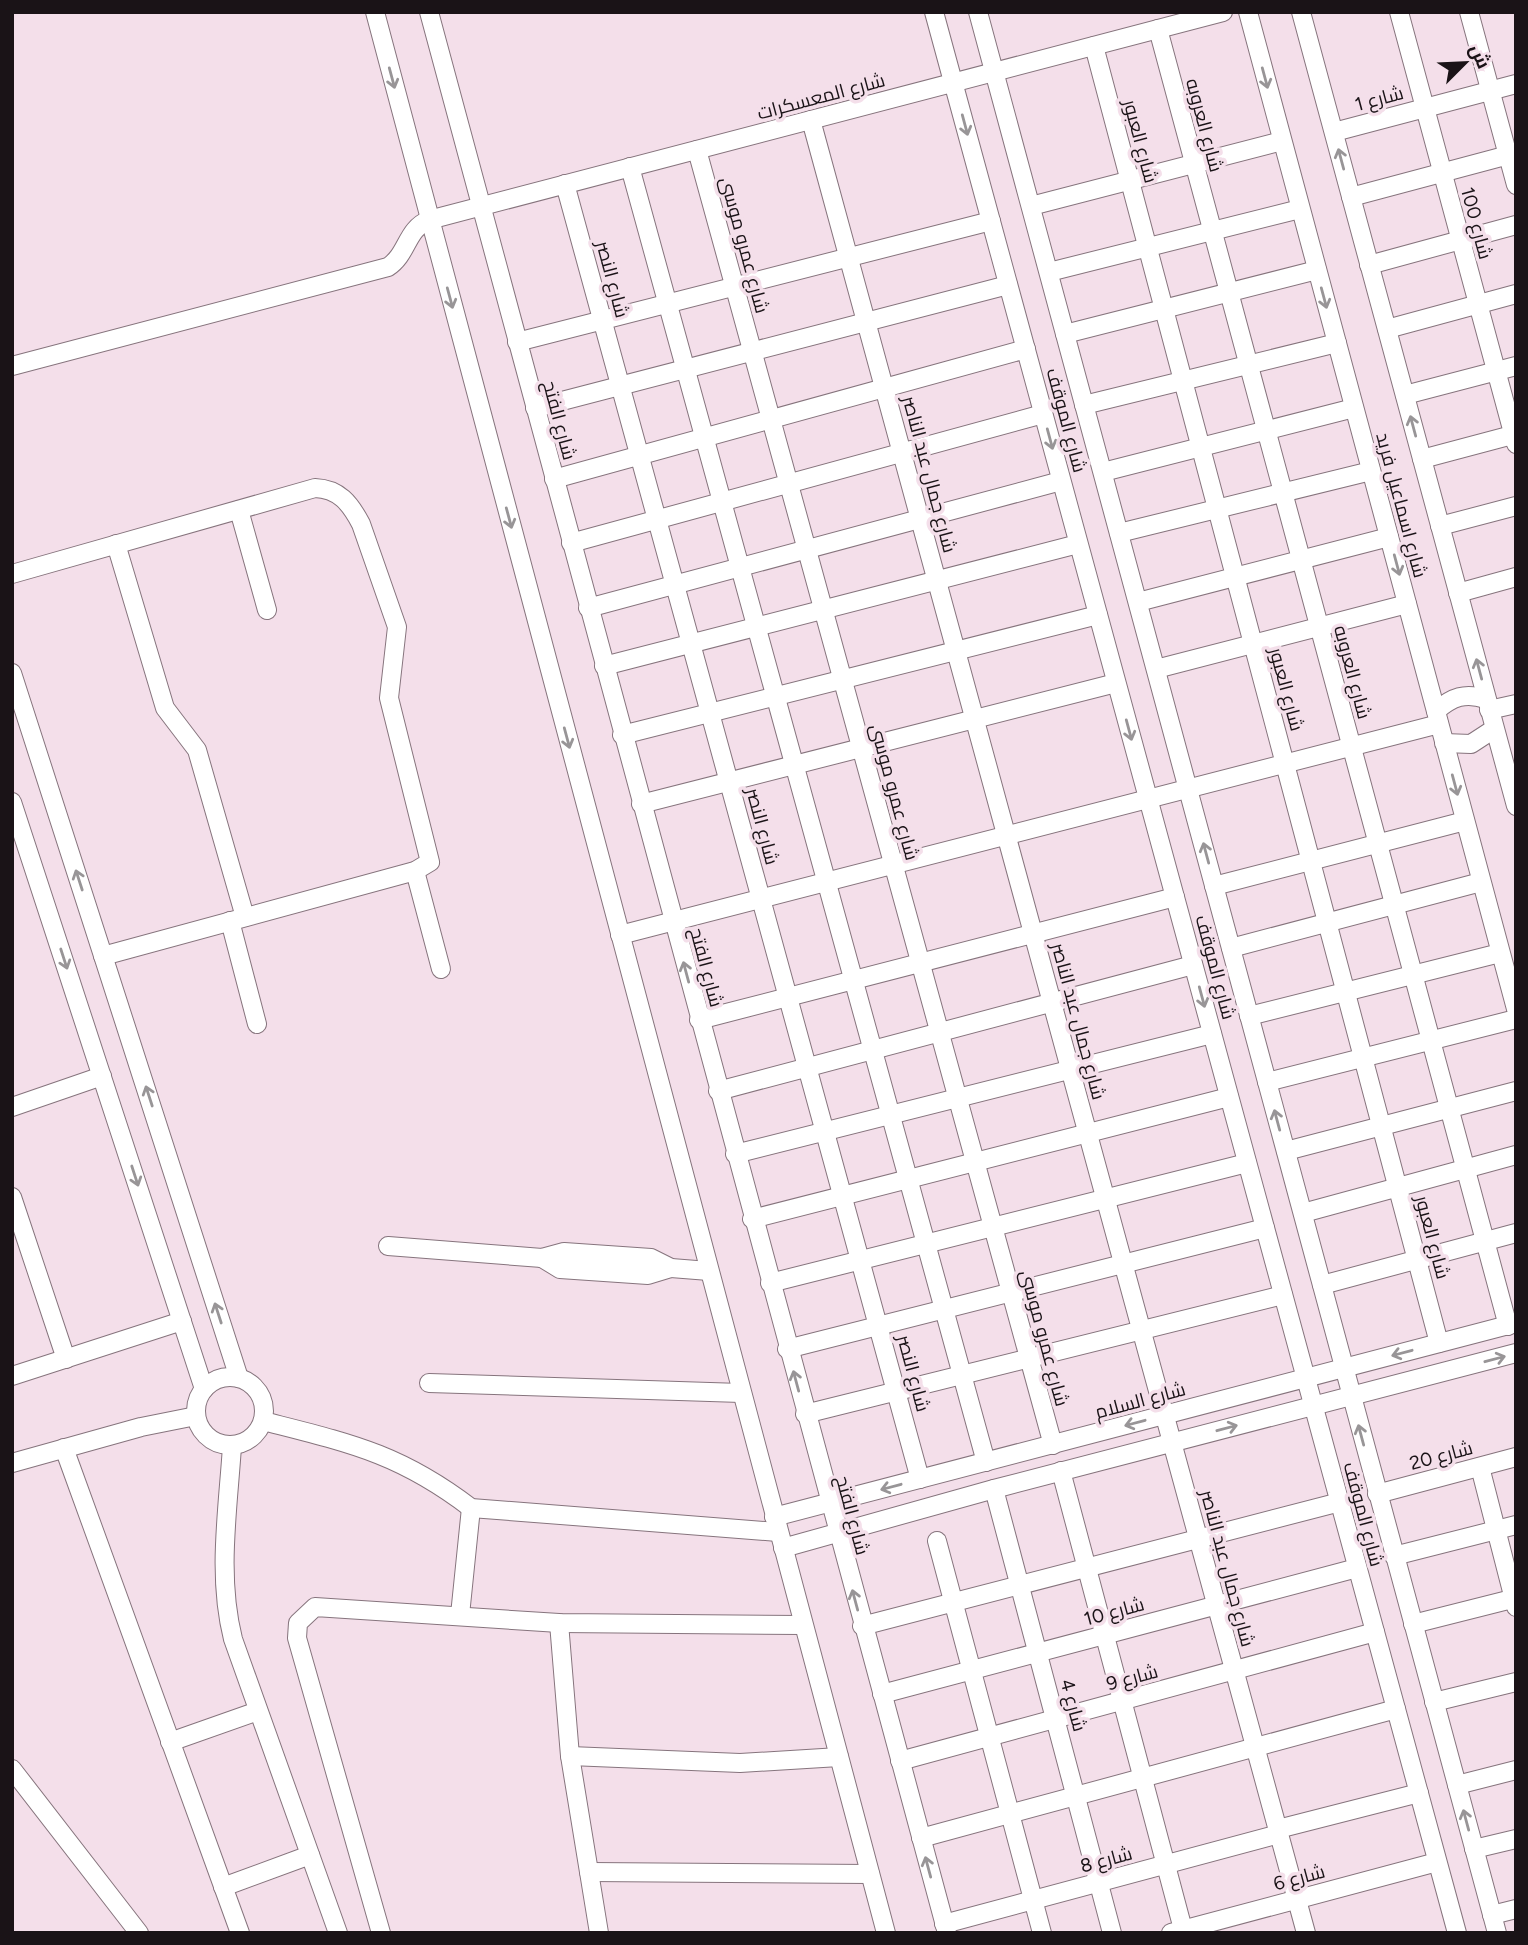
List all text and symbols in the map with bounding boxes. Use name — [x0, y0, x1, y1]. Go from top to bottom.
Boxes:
north arrow — [1430, 28, 1500, 98]
text: ش — [1465, 40, 1496, 72]
one-way arrow — [386, 66, 399, 89]
one-way arrow — [1259, 66, 1272, 89]
street label: شارع المعسكرات — [755, 68, 888, 127]
street label: شارع العروبه — [1179, 76, 1228, 175]
street label: شارع 1 — [1352, 81, 1406, 118]
street label: شارع العبور — [1116, 96, 1163, 186]
one-way arrow — [959, 114, 972, 136]
one-way arrow — [1334, 148, 1347, 171]
street label: شارع عمرو موسى — [713, 174, 774, 316]
street label: شارع 100 — [1454, 185, 1497, 262]
street label: شارع النصر — [589, 237, 634, 321]
one-way arrow — [444, 286, 457, 309]
one-way arrow — [1319, 287, 1332, 309]
street label: شارع الموقف — [1040, 365, 1092, 475]
street label: شارع الفتح — [536, 378, 581, 463]
street label: شارع جمال عبد الناصر — [895, 392, 962, 556]
one-way arrow — [1406, 415, 1419, 438]
one-way arrow — [1044, 428, 1057, 450]
street label: شارع اسماعيل فريد — [1369, 430, 1432, 581]
one-way arrow — [503, 507, 516, 529]
one-way arrow — [1391, 553, 1404, 576]
street label: شارع العروبه — [1327, 623, 1376, 722]
street label: شارع العبور — [1262, 644, 1309, 734]
one-way arrow — [1471, 659, 1484, 681]
one-way arrow — [1123, 718, 1136, 741]
street label: شارع عمرو موسى — [863, 721, 924, 863]
one-way arrow — [561, 726, 574, 749]
one-way arrow — [1449, 773, 1462, 795]
street label: شارع النصر — [739, 784, 784, 868]
one-way arrow — [1198, 842, 1211, 864]
one-way arrow — [72, 869, 85, 891]
street label: شارع الموقف — [1189, 912, 1241, 1022]
street label: شارع الفتح — [683, 925, 728, 1010]
street label: شارع جمال عبد الناصر — [1044, 939, 1111, 1103]
one-way arrow — [59, 948, 71, 970]
one-way arrow — [679, 961, 692, 984]
one-way arrow — [1196, 985, 1209, 1007]
one-way arrow — [141, 1086, 154, 1108]
one-way arrow — [1270, 1109, 1283, 1131]
one-way arrow — [130, 1164, 142, 1186]
street label: شارع العبور — [1408, 1192, 1455, 1282]
street label: شارع عمرو موسى — [1013, 1267, 1074, 1409]
one-way arrow — [211, 1302, 224, 1324]
street label: شارع النصر — [890, 1331, 935, 1415]
one-way arrow — [1391, 1347, 1414, 1360]
one-way arrow — [1483, 1352, 1505, 1365]
one-way arrow — [788, 1370, 801, 1392]
street label: شارع السلام — [1092, 1377, 1188, 1426]
one-way arrow — [1124, 1417, 1147, 1430]
one-way arrow — [1215, 1421, 1238, 1434]
one-way arrow — [1354, 1424, 1367, 1447]
street label: شارع 20 — [1407, 1436, 1476, 1477]
street label: شارع الموقف — [1337, 1459, 1389, 1569]
street label: شارع الفتح — [829, 1473, 874, 1558]
one-way arrow — [880, 1481, 903, 1494]
street label: شارع جمال عبد الناصر — [1193, 1486, 1260, 1650]
one-way arrow — [848, 1590, 861, 1612]
street label: شارع 10 — [1081, 1592, 1147, 1632]
street label: شارع 9 — [1104, 1660, 1161, 1697]
street label: شارع 4 — [1054, 1676, 1092, 1734]
one-way arrow — [1459, 1809, 1472, 1831]
street label: شارع 8 — [1077, 1841, 1135, 1879]
one-way arrow — [921, 1856, 934, 1878]
street label: شارع 6 — [1271, 1860, 1328, 1897]

